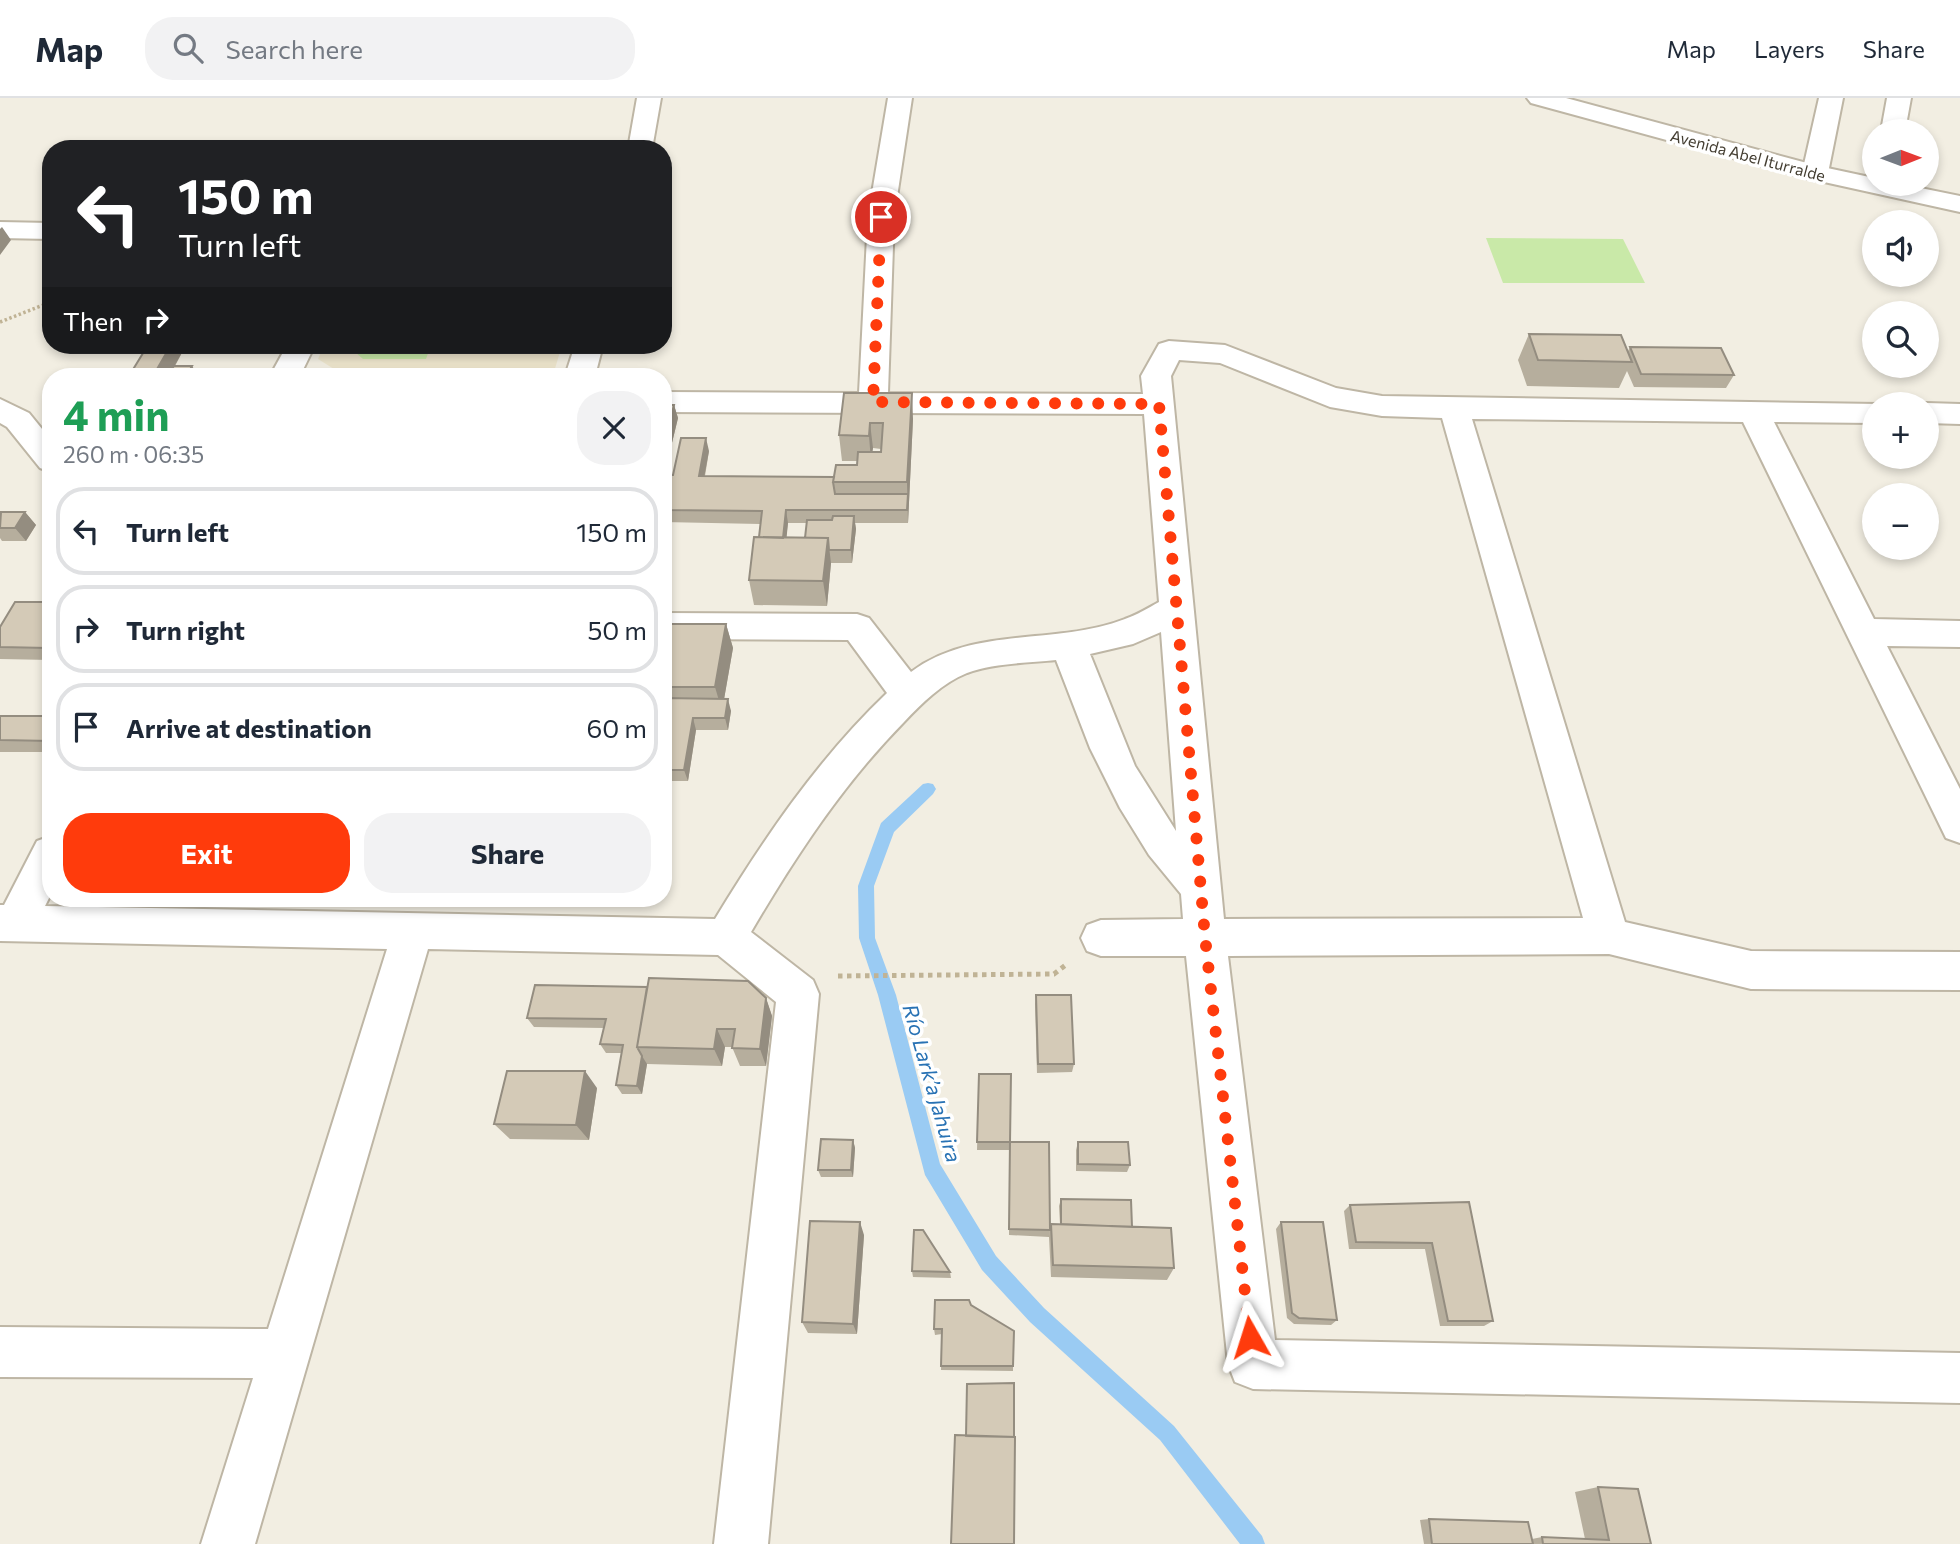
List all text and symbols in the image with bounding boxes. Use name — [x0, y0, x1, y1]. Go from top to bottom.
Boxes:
search box — [145, 17, 635, 80]
text: Map — [35, 28, 103, 69]
icon: search — [169, 29, 207, 67]
text: Search here — [225, 33, 363, 64]
text: Map — [1667, 34, 1716, 63]
text: Layers — [1754, 34, 1825, 63]
text: Share — [1863, 34, 1925, 63]
north arrow — [1862, 119, 1939, 196]
map controls — [1862, 119, 1939, 560]
street label: Avenida Abel Iturralde — [1668, 125, 1828, 185]
text: 150 m — [178, 164, 313, 224]
icon: left — [63, 168, 154, 259]
pin — [851, 187, 911, 247]
icon: arrive — [862, 198, 900, 236]
button: sound — [1862, 210, 1939, 287]
text: Turn left — [178, 224, 302, 264]
icon: right — [137, 301, 175, 339]
button: search — [1862, 301, 1939, 378]
text: Then — [63, 305, 123, 336]
text: 4 min — [63, 388, 169, 440]
button: close — [577, 391, 651, 465]
button: + — [1862, 392, 1939, 469]
text: 260 m · 06:35 — [63, 440, 204, 468]
button: − — [1862, 483, 1939, 560]
icon: left — [67, 512, 105, 550]
text: Turn left — [126, 516, 229, 547]
text: 150 m — [576, 516, 647, 547]
icon: right — [67, 610, 105, 648]
text: Turn right — [126, 614, 245, 645]
text: 50 m — [587, 614, 647, 645]
icon: arrive — [67, 708, 105, 746]
text: Arrive at destination — [126, 712, 372, 743]
text: 60 m — [587, 712, 647, 743]
button: Exit — [63, 813, 350, 893]
button: Share — [364, 813, 651, 893]
water label: Río Lark’a Jahuira — [898, 1001, 968, 1165]
position arrow — [1213, 1300, 1287, 1374]

